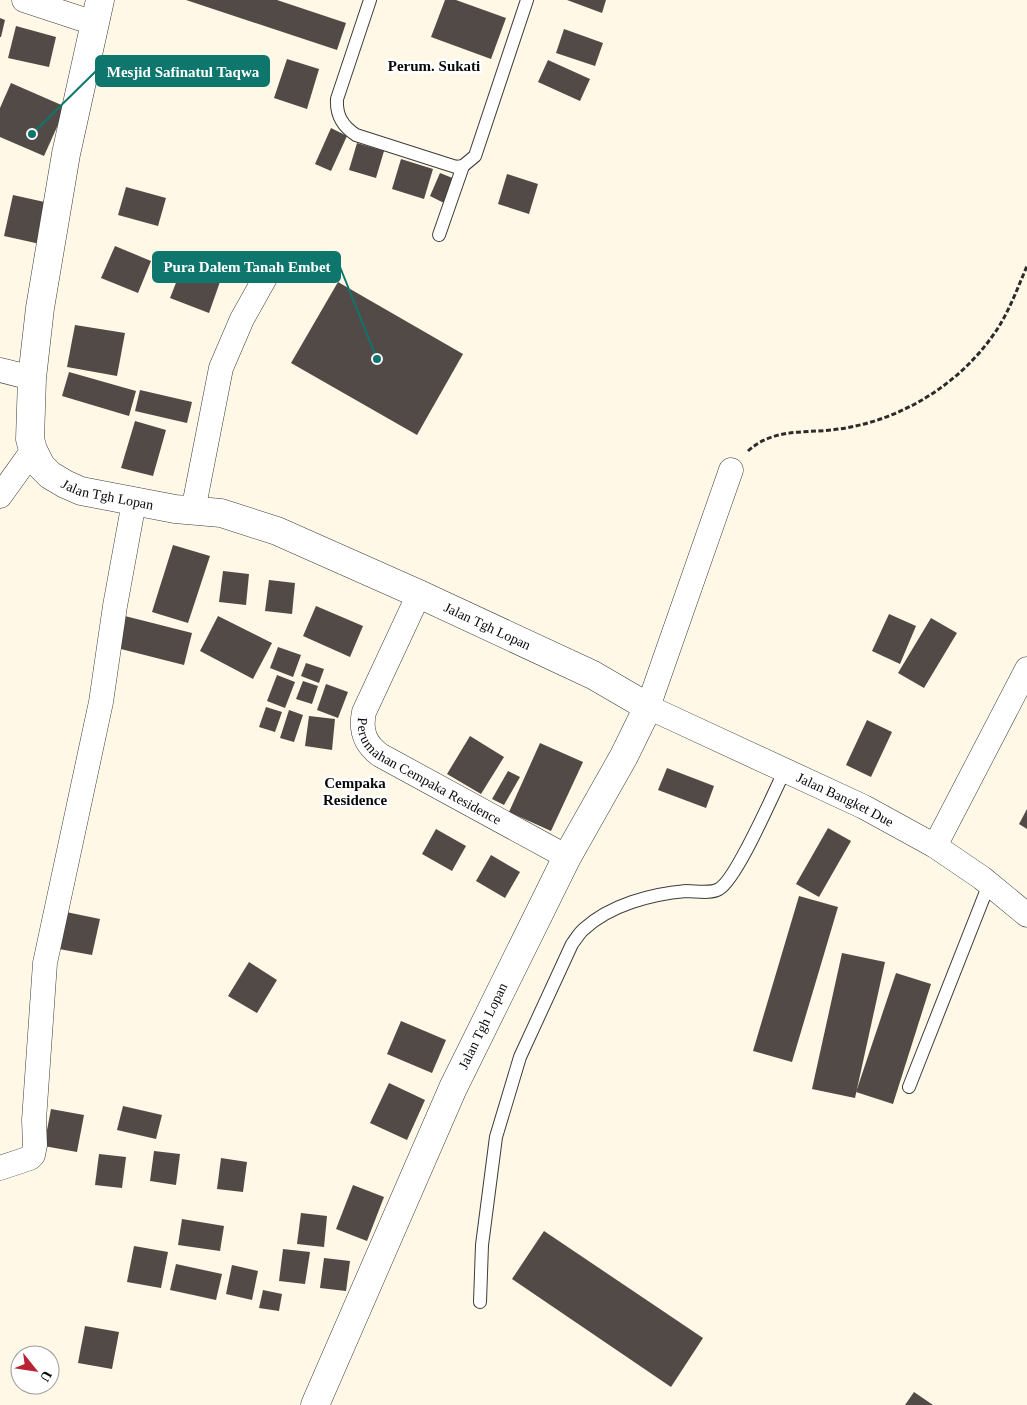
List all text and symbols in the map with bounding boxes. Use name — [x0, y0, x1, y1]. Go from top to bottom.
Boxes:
callout: Mesjid Safinatul Taqwa — [96, 56, 269, 86]
district label: Perum. Sukati — [388, 58, 480, 74]
text: Mesjid Safinatul Taqwa — [107, 64, 260, 80]
callout: Pura Dalem Tanah Embet — [153, 252, 340, 282]
text: Pura Dalem Tanah Embet — [163, 259, 331, 275]
street label: Jalan Tgh Lopan — [59, 476, 155, 512]
street label: Jalan Tgh Lopan — [442, 599, 533, 653]
street label: Perumahan Cempaka Residence — [355, 717, 504, 827]
street label: Jalan Bangket Due — [795, 770, 896, 829]
district label: Cempaka Residence — [323, 775, 387, 808]
street label: Jalan Tgh Lopan — [456, 981, 510, 1071]
north arrow — [10, 1345, 60, 1395]
text: U — [37, 1368, 55, 1384]

